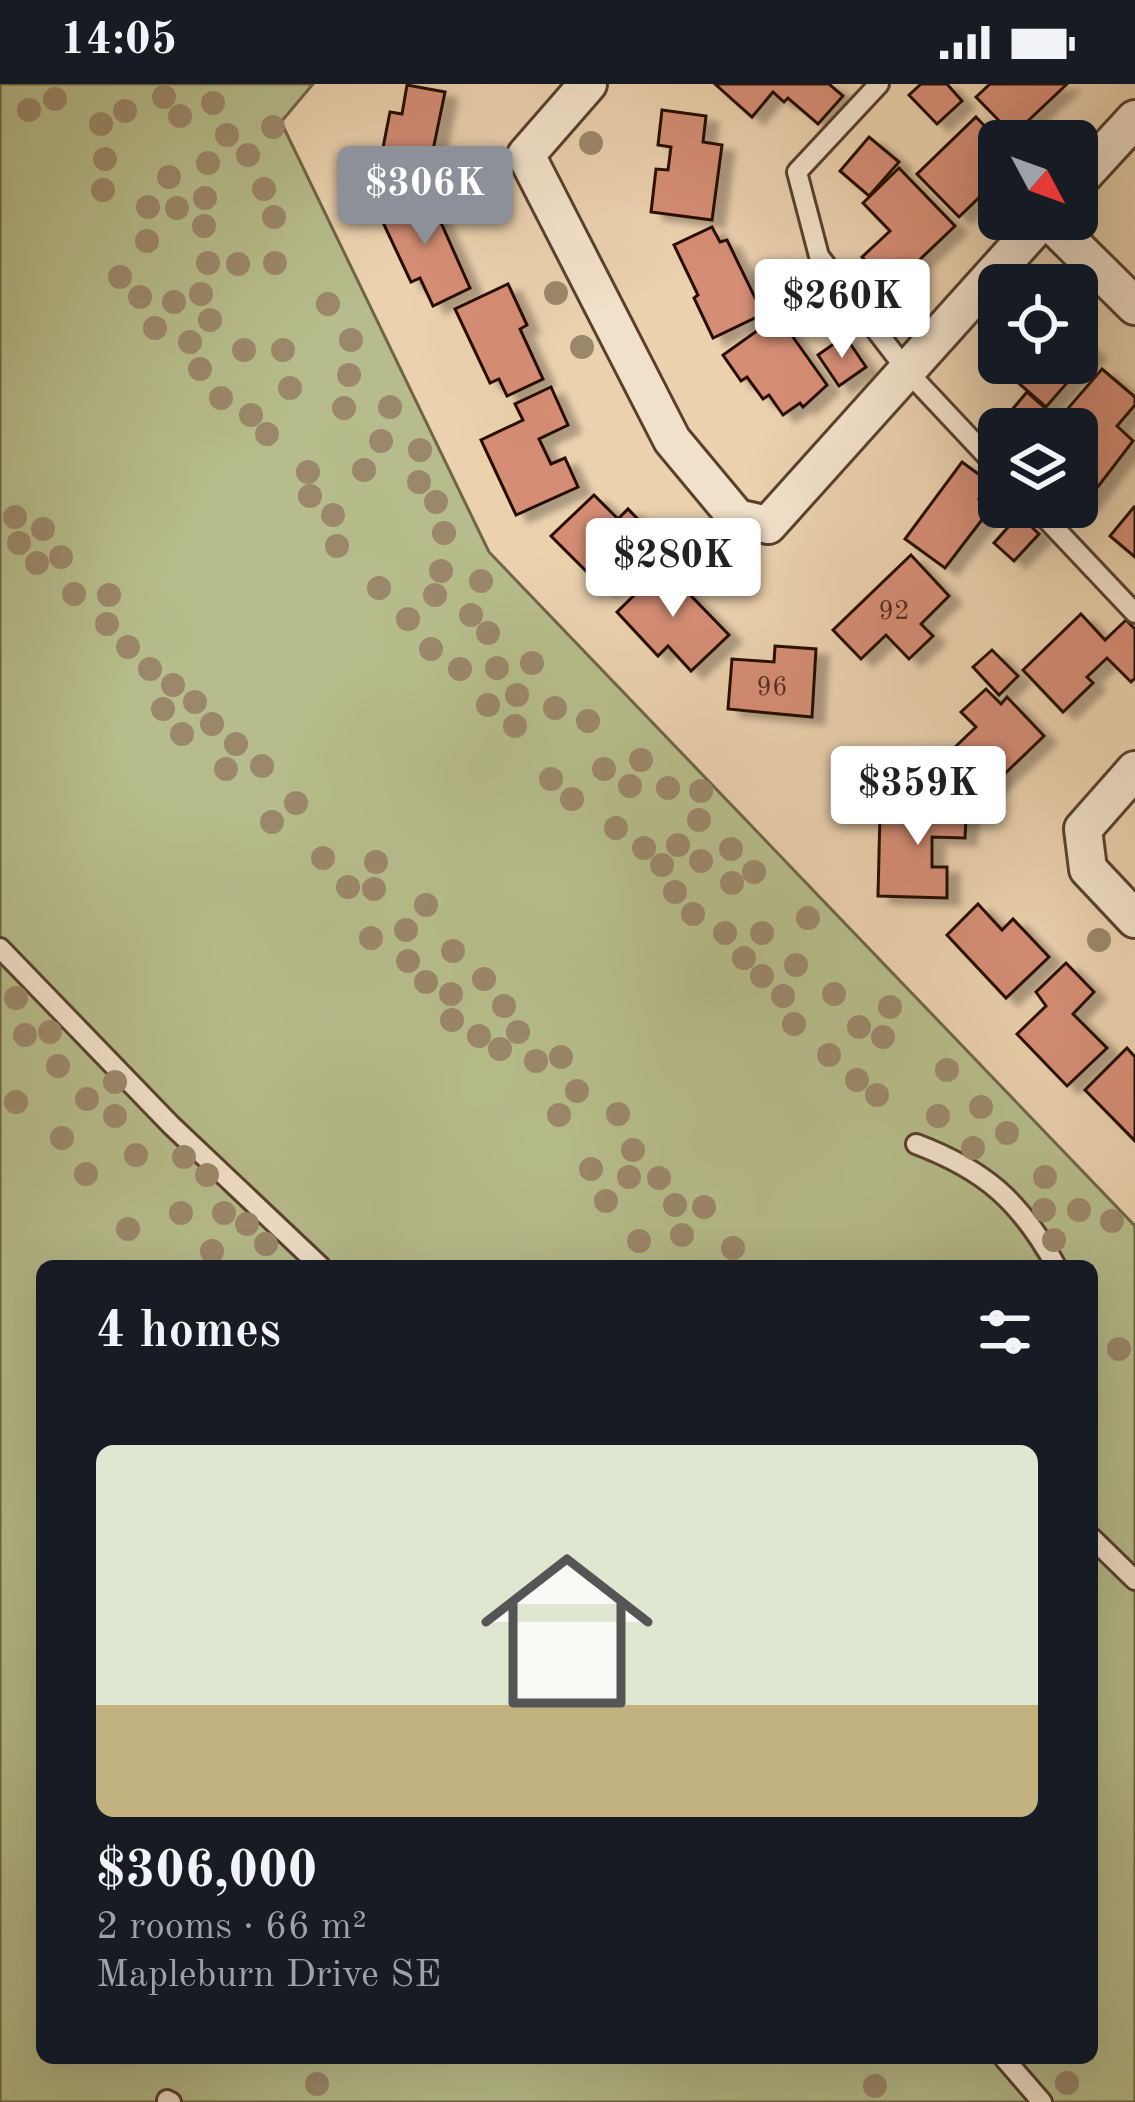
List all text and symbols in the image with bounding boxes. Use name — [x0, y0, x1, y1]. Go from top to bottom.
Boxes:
text: 14:05 — [60, 19, 177, 64]
north arrow — [978, 120, 1098, 240]
map controls — [978, 120, 1098, 528]
pin: $306K — [341, 146, 509, 248]
text: $306K — [365, 165, 485, 204]
pin: $260K — [758, 259, 926, 361]
button: locate — [978, 264, 1098, 384]
text: $260K — [782, 278, 902, 317]
button: layers — [978, 408, 1098, 528]
pin: $280K — [589, 518, 757, 620]
text: $280K — [613, 537, 733, 576]
house number: 92 — [878, 598, 910, 625]
house number: 96 — [756, 674, 788, 701]
pin: $359K — [834, 746, 1002, 848]
text: $359K — [858, 765, 978, 804]
icon: filters — [972, 1299, 1038, 1365]
text: 4 homes — [96, 1307, 281, 1358]
icon: home — [459, 1523, 675, 1739]
text: $306,000 — [96, 1847, 317, 1898]
text: 2 rooms · 66 m² — [96, 1908, 367, 1947]
text: Mapleburn Drive SE — [96, 1956, 441, 1995]

